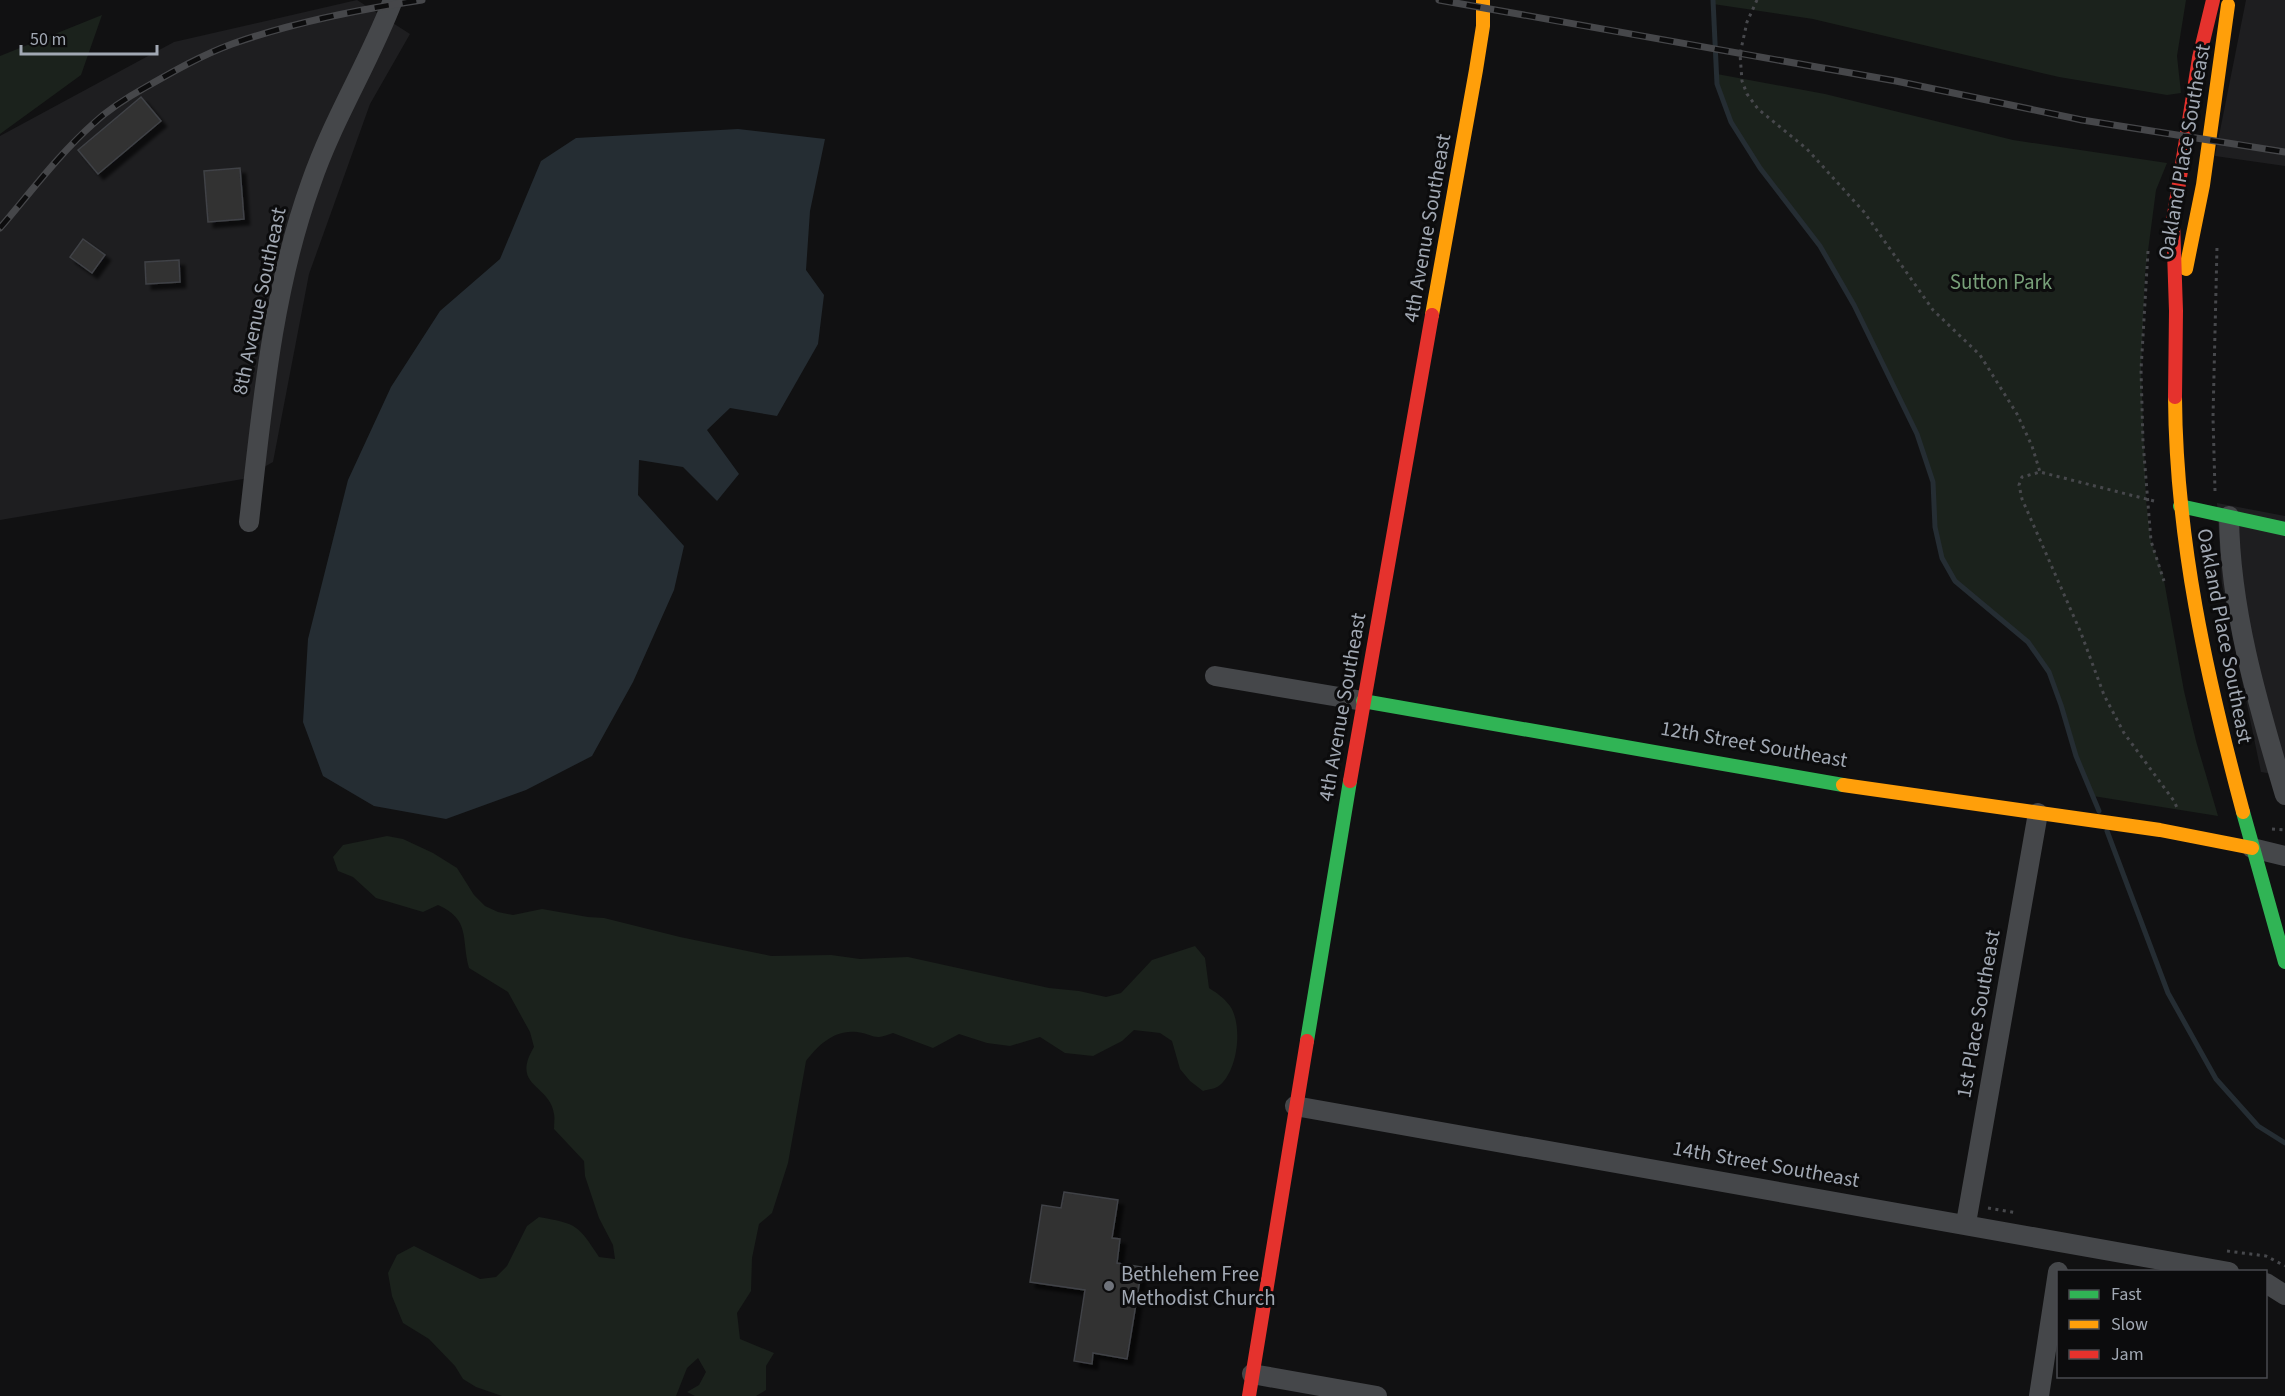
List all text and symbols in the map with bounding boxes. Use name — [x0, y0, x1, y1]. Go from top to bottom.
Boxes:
scale bar — [21, 18, 158, 56]
text: 50 m — [30, 27, 66, 52]
street label: Oakland Place Southeast — [2150, 42, 2218, 262]
street label: 4th Avenue Southeast — [1396, 131, 1458, 325]
street label: 8th Avenue Southeast — [224, 205, 294, 397]
park label: Sutton Park — [1950, 267, 2053, 297]
street label: Oakland Place Southeast — [2189, 526, 2261, 746]
street label: 4th Avenue Southeast — [1311, 610, 1373, 804]
street label: 12th Street Southeast — [1658, 713, 1850, 775]
street label: 1st Place Southeast — [1948, 927, 2008, 1101]
street label: 14th Street Southeast — [1670, 1133, 1862, 1195]
place label: Bethlehem Free Methodist Church — [1121, 1259, 1276, 1313]
legend — [2057, 1270, 2267, 1378]
marker: Bethlehem Free Methodist Church — [1102, 1279, 1116, 1293]
text: Fast — [2111, 1282, 2142, 1307]
text: Slow — [2111, 1312, 2148, 1337]
text: Jam — [2111, 1342, 2144, 1367]

